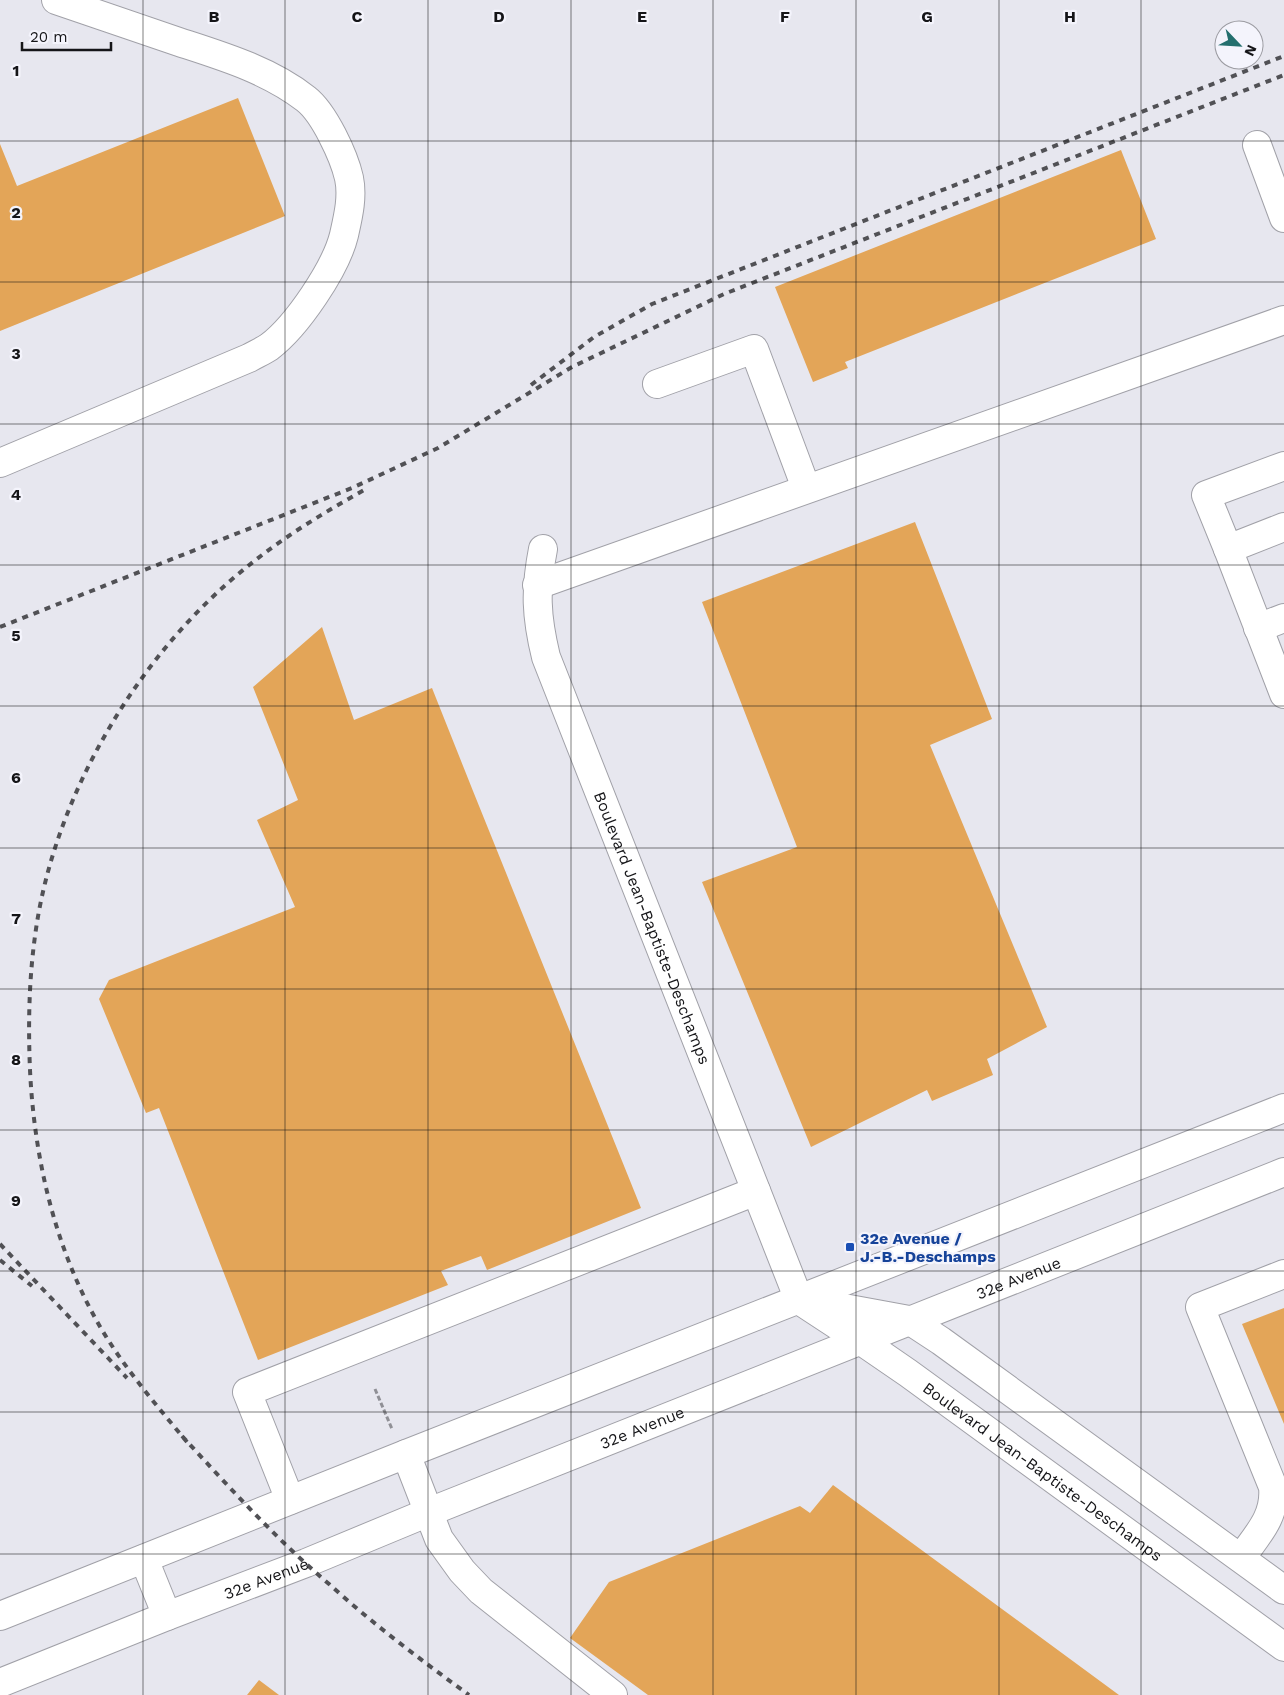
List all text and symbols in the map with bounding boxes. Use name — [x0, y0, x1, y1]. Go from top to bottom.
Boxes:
text: B — [209, 7, 220, 26]
text: C — [352, 7, 363, 26]
text: D — [493, 7, 505, 26]
text: E — [637, 7, 647, 26]
text: F — [780, 7, 790, 26]
text: G — [921, 7, 933, 26]
text: H — [1064, 7, 1076, 26]
scale bar — [22, 20, 111, 52]
north arrow — [1214, 20, 1264, 70]
text: 20 m — [30, 28, 68, 46]
text: N — [1241, 42, 1260, 59]
text: 1 — [13, 61, 19, 80]
text: 2 — [11, 203, 21, 222]
text: 3 — [11, 344, 21, 363]
text: 4 — [11, 485, 21, 504]
text: 5 — [11, 626, 21, 645]
text: 6 — [11, 768, 21, 787]
street label: Boulevard Jean-Baptiste-Deschamps — [590, 789, 714, 1067]
text: 7 — [11, 909, 21, 928]
text: 8 — [11, 1050, 21, 1069]
text: 9 — [11, 1191, 21, 1210]
place label: 32e Avenue / J.-B.-Deschamps — [860, 1229, 996, 1266]
marker: 32e Avenue / J.-B.-Deschamps — [844, 1241, 856, 1253]
street label: 32e Avenue — [973, 1253, 1063, 1303]
street label: Boulevard Jean-Baptiste-Deschamps — [919, 1378, 1166, 1565]
street label: 32e Avenue — [597, 1402, 687, 1453]
street label: 32e Avenue — [221, 1554, 311, 1603]

